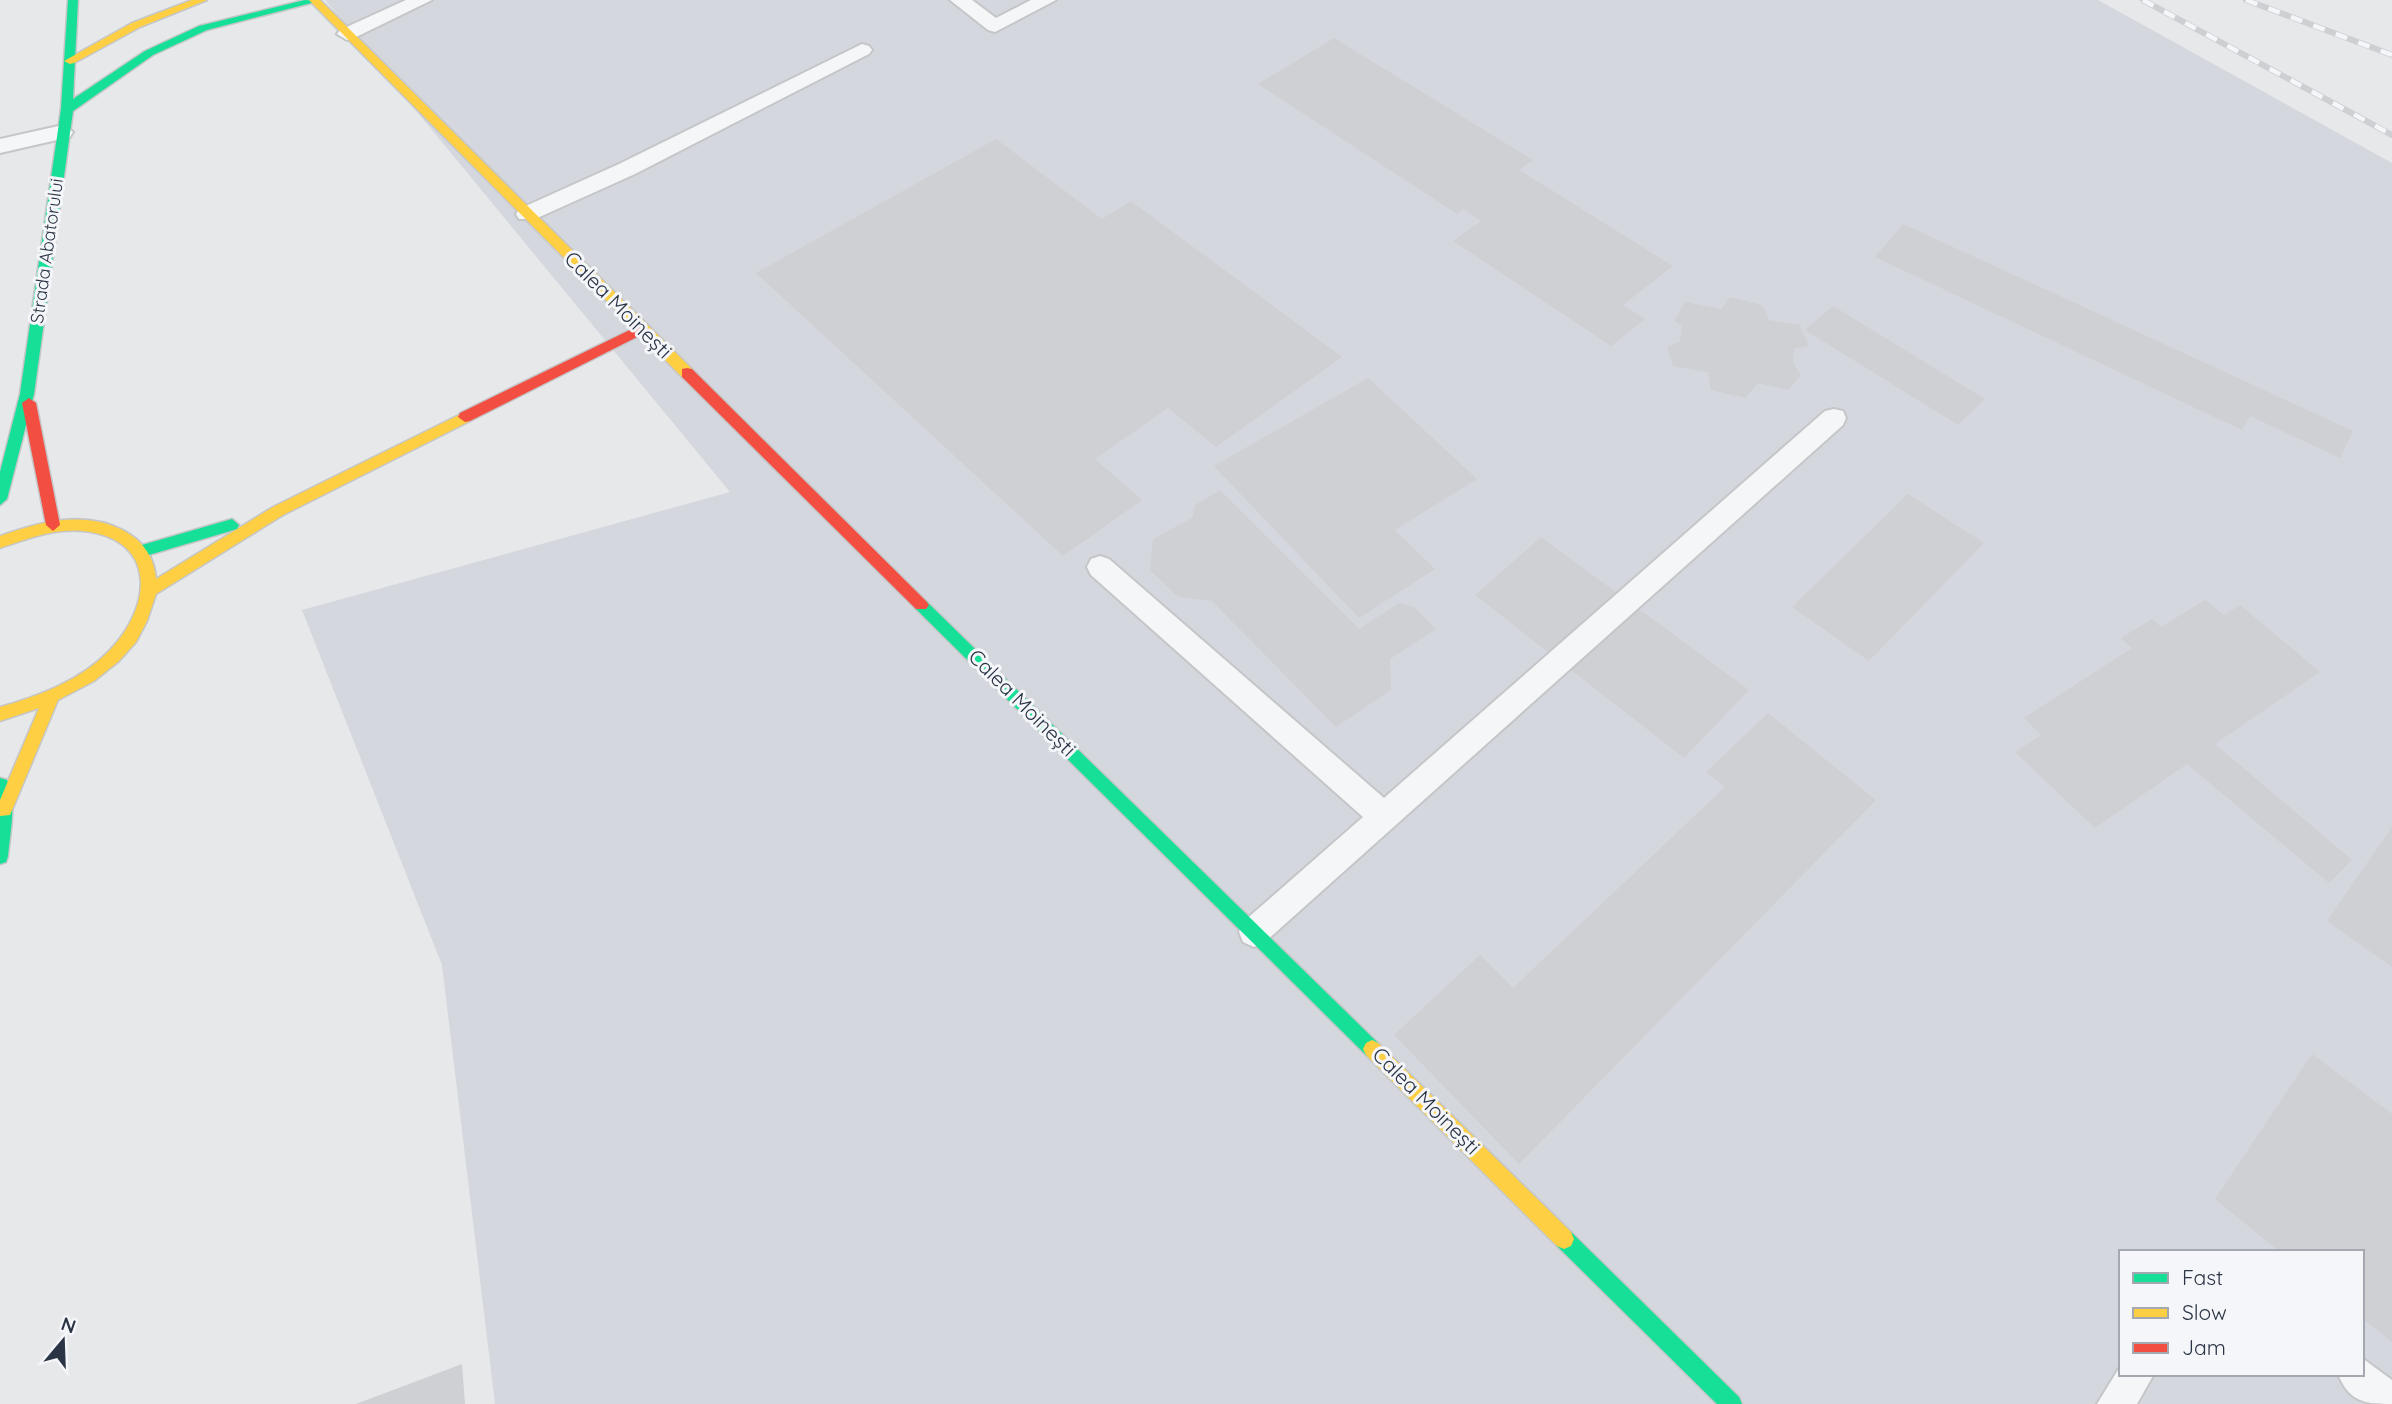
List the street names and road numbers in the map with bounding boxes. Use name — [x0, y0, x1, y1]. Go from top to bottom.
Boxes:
street label: Strada Abatorului — [25, 177, 68, 325]
street label: Calea Moinești — [559, 245, 678, 364]
street label: Calea Moinești — [963, 643, 1082, 762]
street label: Calea Moinești — [1367, 1041, 1486, 1160]

